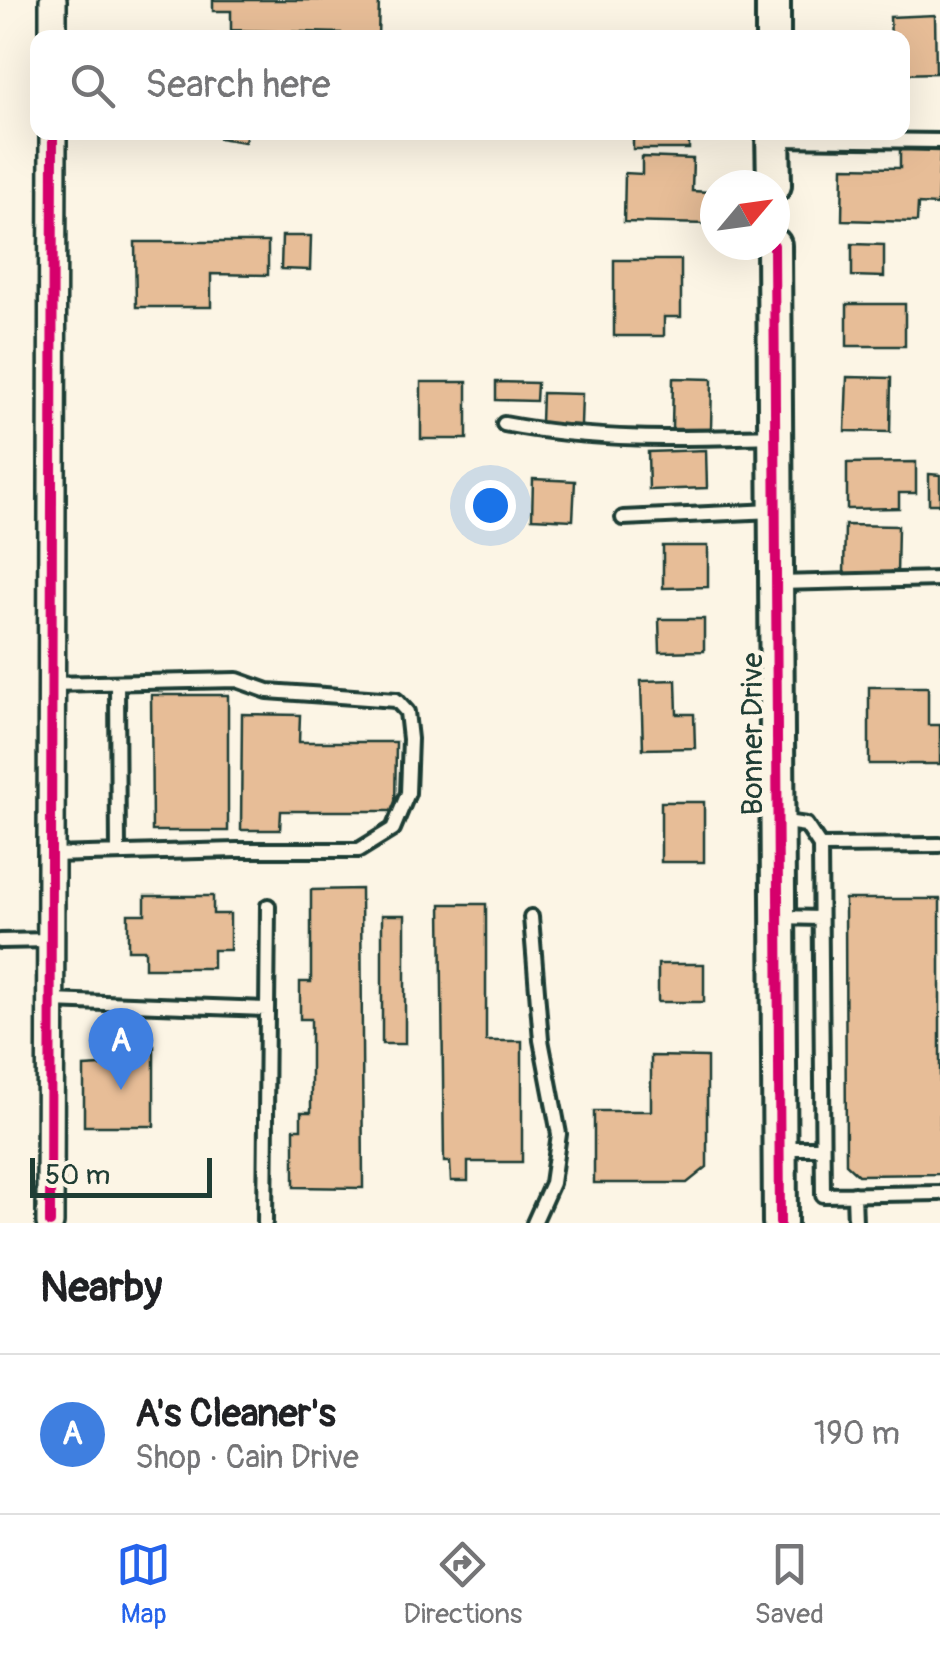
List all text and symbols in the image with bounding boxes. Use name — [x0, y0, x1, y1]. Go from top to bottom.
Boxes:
search box — [30, 30, 910, 140]
icon: search — [65, 58, 120, 113]
text: Search here — [145, 61, 331, 109]
north arrow — [700, 170, 790, 260]
your location — [465, 480, 516, 531]
street label: Bonner Drive — [734, 652, 771, 815]
pin: A — [88, 1008, 154, 1090]
scale bar — [30, 1153, 212, 1198]
text: 50 m — [45, 1158, 110, 1193]
text: Nearby — [40, 1262, 162, 1314]
text: A's Cleaner's — [135, 1390, 336, 1438]
text: A — [62, 1414, 83, 1454]
text: 190 m — [814, 1414, 900, 1454]
text: Shop · Cain Drive — [135, 1438, 359, 1478]
tab: Map — [116, 1537, 171, 1632]
tab: Directions — [403, 1537, 522, 1632]
tab: Saved — [754, 1537, 824, 1632]

